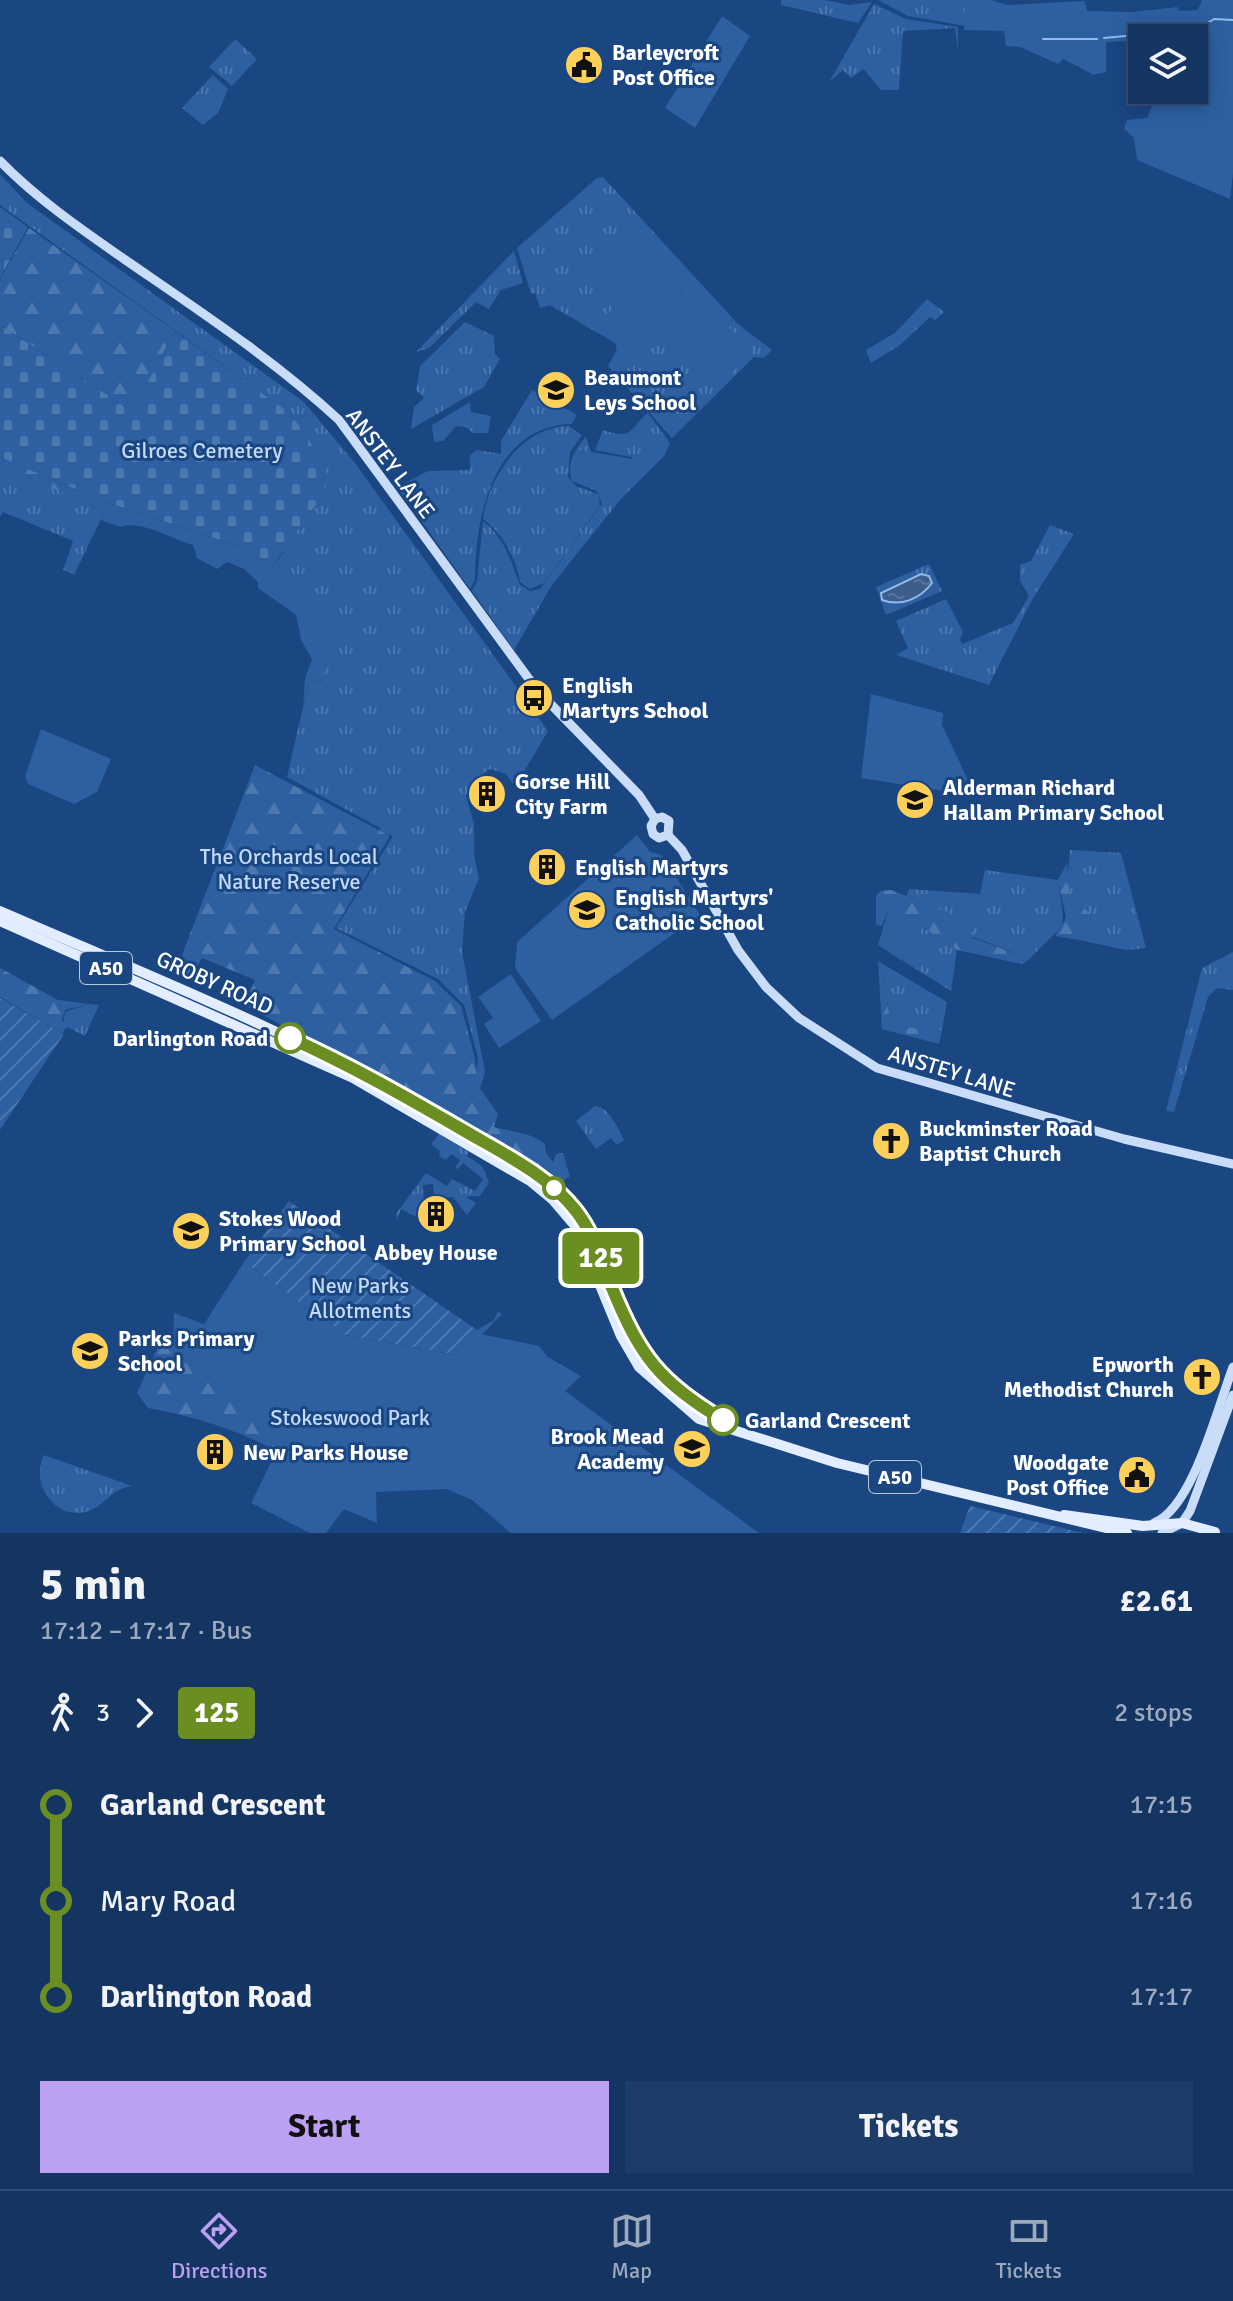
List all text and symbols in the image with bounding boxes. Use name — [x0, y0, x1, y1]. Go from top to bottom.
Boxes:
map controls — [1128, 24, 1208, 104]
button: layers — [1128, 24, 1208, 104]
place label: Barleycroft Post Office — [612, 39, 719, 91]
public building icon: Barleycroft Post Office — [563, 44, 605, 86]
place label: Beaumont Leys School — [584, 364, 696, 416]
school or university icon: Beaumont Leys School — [535, 369, 577, 411]
street label: ANSTEY LANE — [340, 403, 441, 524]
park label: Gilroes Cemetery — [121, 437, 283, 464]
place label: English Martyrs School — [562, 672, 709, 724]
bus stop icon: English Martyrs School — [513, 677, 555, 719]
place label: Gorse Hill City Farm — [515, 768, 610, 820]
building icon: Gorse Hill City Farm — [466, 773, 508, 815]
place label: Alderman Richard Hallam Primary School — [943, 774, 1164, 826]
school or university icon: Alderman Richard Hallam Primary School — [894, 779, 936, 821]
park label: The Orchards Local Nature Reserve — [200, 843, 378, 895]
building icon: English Martyrs — [526, 846, 568, 888]
place label: English Martyrs — [575, 854, 728, 881]
place label: English Martyrs' Catholic School — [615, 884, 773, 936]
school or university icon: English Martyrs' Catholic School — [566, 889, 608, 931]
street label: GROBY ROAD — [152, 945, 277, 1020]
road number: A50 — [80, 952, 132, 984]
marker: Darlington Road — [275, 1023, 305, 1053]
place label: Darlington Road — [112, 1025, 268, 1052]
street label: ANSTEY LANE — [885, 1039, 1019, 1104]
place label: Buckminster Road Baptist Church — [919, 1115, 1093, 1167]
church icon: Buckminster Road Baptist Church — [870, 1120, 912, 1162]
unlabelled marker — [543, 1177, 565, 1199]
building icon: Abbey House — [415, 1193, 457, 1235]
place label: Stokes Wood Primary School — [219, 1205, 366, 1257]
school or university icon: Stokes Wood Primary School — [170, 1210, 212, 1252]
line badge: 125 — [555, 1232, 647, 1284]
place label: Abbey House — [374, 1239, 498, 1266]
text: 125 — [578, 1241, 624, 1275]
park label: New Parks Allotments — [309, 1272, 411, 1324]
place label: Parks Primary School — [118, 1325, 255, 1377]
school or university icon: Parks Primary School — [69, 1330, 111, 1372]
place label: Epworth Methodist Church — [1004, 1351, 1174, 1403]
church icon: Epworth Methodist Church — [1181, 1356, 1223, 1398]
park label: Stokeswood Park — [270, 1404, 430, 1431]
marker: Garland Crescent — [708, 1405, 738, 1435]
place label: Garland Crescent — [745, 1407, 910, 1434]
place label: Brook Mead Academy — [551, 1423, 664, 1475]
school or university icon: Brook Mead Academy — [671, 1428, 713, 1470]
building icon: New Parks House — [194, 1431, 236, 1473]
place label: New Parks House — [243, 1439, 409, 1466]
place label: Woodgate Post Office — [1006, 1449, 1109, 1501]
public building icon: Woodgate Post Office — [1116, 1454, 1158, 1496]
road number: A50 — [869, 1461, 921, 1493]
text: 5 min — [40, 1558, 146, 1612]
text: £2.61 — [1120, 1583, 1193, 1620]
text: 17:12 – 17:17 · Bus — [40, 1615, 252, 1647]
icon: walk — [40, 1691, 84, 1735]
icon: forward — [122, 1691, 166, 1735]
text: 125 — [194, 1696, 239, 1730]
text: 3 — [96, 1697, 110, 1729]
text: 2 stops — [1114, 1697, 1193, 1729]
text: Garland Crescent — [100, 1787, 326, 1824]
text: 17:15 — [1130, 1789, 1193, 1821]
text: Mary Road — [100, 1883, 236, 1920]
text: 17:16 — [1130, 1885, 1193, 1917]
text: Darlington Road — [100, 1979, 312, 2016]
text: 17:17 — [1130, 1981, 1193, 2013]
button: Start — [40, 2081, 609, 2173]
button: Tickets — [625, 2081, 1193, 2173]
tab: Directions — [171, 2209, 267, 2284]
tab: Map — [610, 2209, 654, 2284]
tab: Tickets — [996, 2209, 1062, 2284]

